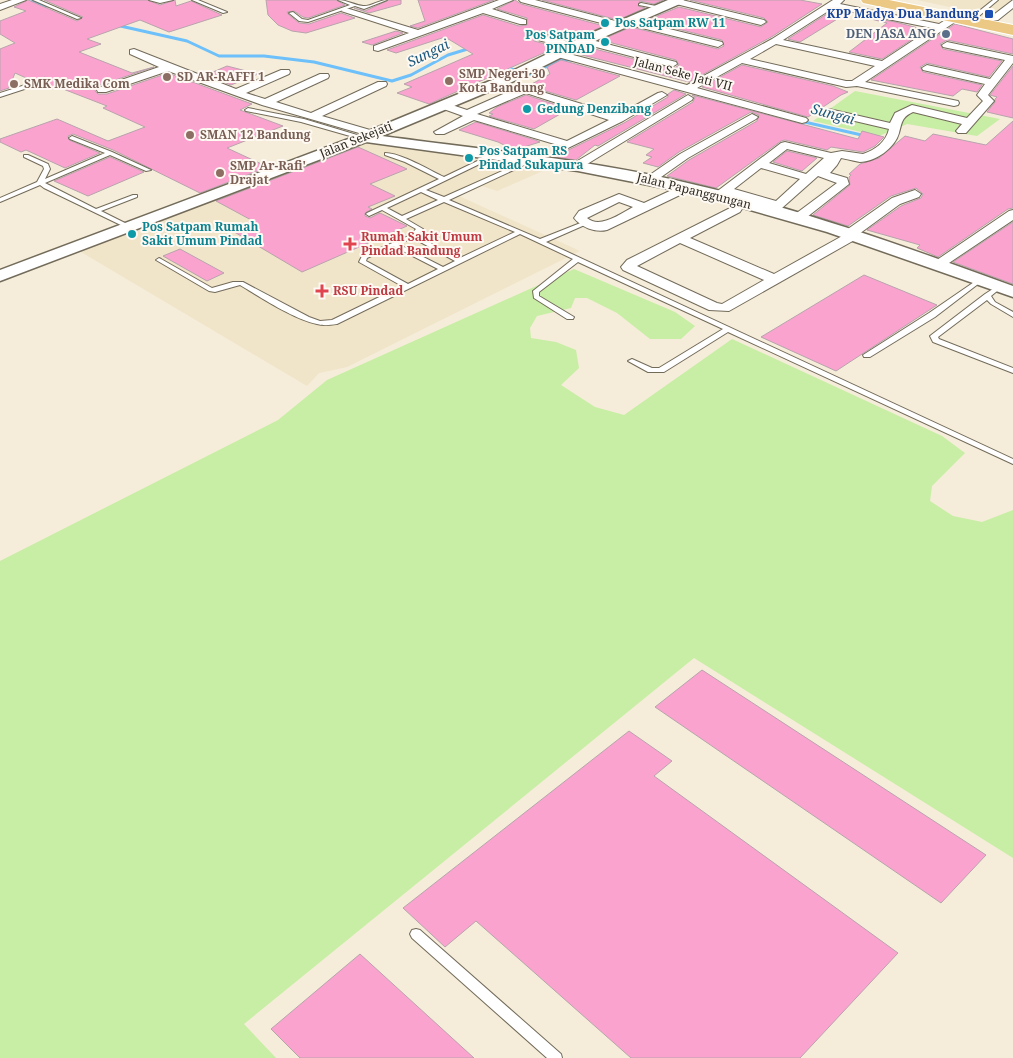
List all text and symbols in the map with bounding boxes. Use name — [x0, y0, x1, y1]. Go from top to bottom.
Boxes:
place label: KPP Madya Dua Bandung — [827, 5, 979, 22]
marker: KPP Madya Dua Bandung — [983, 8, 995, 20]
place label: Pos Satpam RW 11 — [615, 14, 726, 31]
marker: Pos Satpam RW 11 — [599, 17, 611, 29]
place label: DEN JASA ANG — [846, 25, 936, 42]
place label: Pos Satpam PINDAD — [525, 26, 595, 57]
marker: DEN JASA ANG — [940, 28, 952, 40]
water label: Sungai — [404, 34, 453, 71]
marker: Pos Satpam PINDAD — [599, 36, 611, 48]
street label: Jalan Seke Jati VII — [631, 52, 734, 95]
place label: SMP Negeri 30 Kota Bandung — [459, 65, 545, 96]
place label: SD AR-RAFFI 1 — [177, 68, 265, 85]
marker: SD AR-RAFFI 1 — [161, 71, 173, 83]
place label: SMK Medika Com — [24, 75, 130, 92]
marker: SMP Negeri 30 Kota Bandung — [443, 75, 455, 87]
marker: SMK Medika Com — [8, 78, 20, 90]
water label: Sungai — [809, 99, 858, 129]
place label: Gedung Denzibang — [537, 100, 651, 117]
marker: Gedung Denzibang — [521, 103, 533, 115]
street label: Jalan Sekejati — [316, 117, 395, 162]
place label: SMAN 12 Bandung — [200, 126, 311, 143]
marker: SMAN 12 Bandung — [184, 129, 196, 141]
place label: Pos Satpam RS Pindad Sukapura — [479, 142, 584, 173]
marker: Pos Satpam RS Pindad Sukapura — [463, 152, 475, 164]
place label: SMP Ar-Rafi' Drajat — [230, 157, 306, 188]
marker: SMP Ar-Rafi' Drajat — [214, 167, 226, 179]
street label: Jalan Papanggungan — [634, 168, 753, 213]
place label: Pos Satpam Rumah Sakit Umum Pindad — [142, 218, 263, 249]
marker: Pos Satpam Rumah Sakit Umum Pindad — [126, 228, 138, 240]
place label: Rumah Sakit Umum Pindad Bandung — [361, 228, 483, 259]
marker: Rumah Sakit Umum Pindad Bandung — [343, 237, 357, 251]
place label: RSU Pindad — [333, 282, 403, 299]
marker: RSU Pindad — [315, 284, 329, 298]

